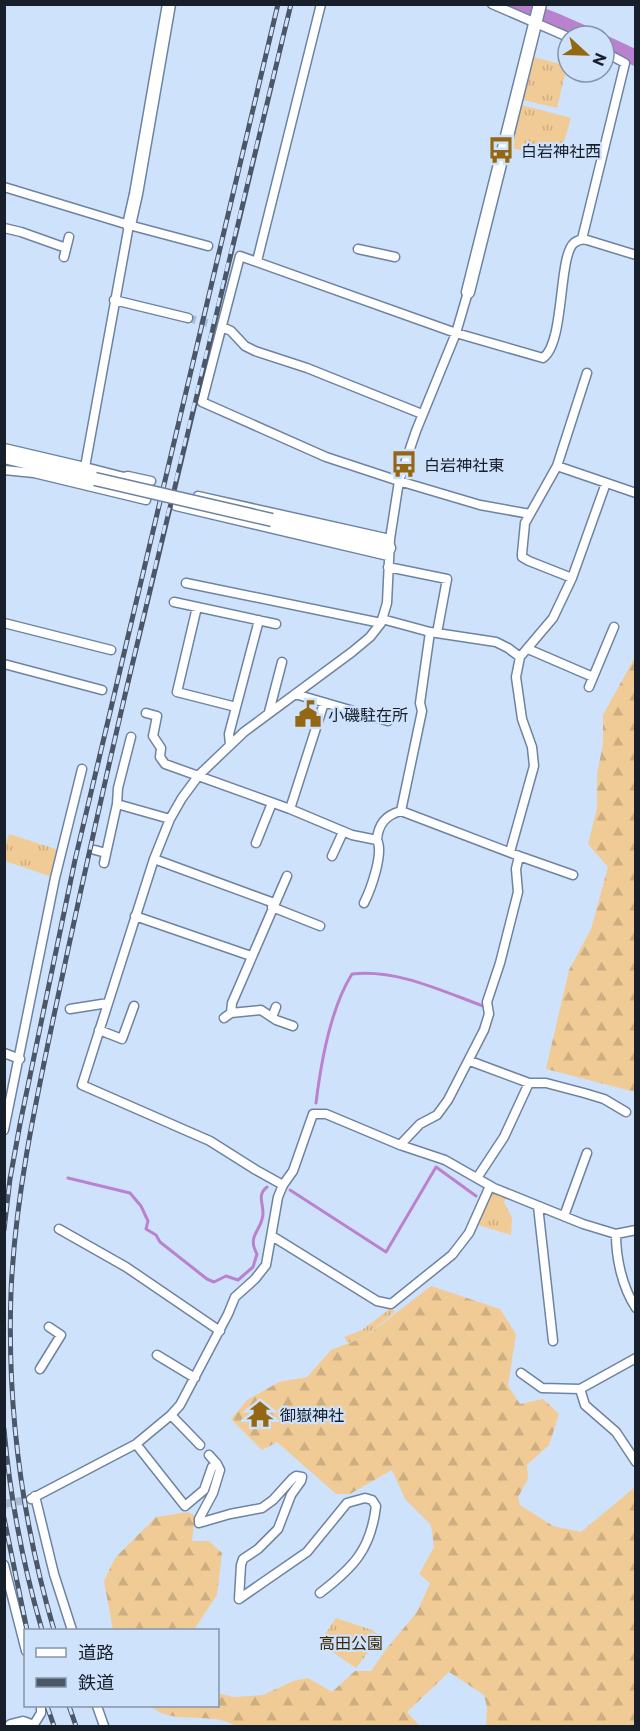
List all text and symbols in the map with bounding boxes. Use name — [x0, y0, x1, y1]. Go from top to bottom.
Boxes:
north arrow — [556, 24, 616, 84]
text: N — [589, 51, 611, 69]
bus stop icon: 白岩神社西 — [486, 135, 516, 165]
place label: 白岩神社西 — [521, 141, 601, 160]
bus stop icon: 白岩神社東 — [389, 449, 419, 479]
place label: 白岩神社東 — [424, 455, 504, 474]
public building icon: 小磯駐在所 — [293, 699, 323, 729]
place label: 小磯駐在所 — [328, 705, 408, 724]
temple icon: 御嶽神社 — [245, 1399, 275, 1429]
place label: 御嶽神社 — [280, 1405, 344, 1424]
legend — [24, 1629, 219, 1707]
park label: 高田公園 — [319, 1633, 383, 1652]
text: 道路 — [78, 1641, 114, 1663]
text: 鉄道 — [78, 1671, 114, 1693]

